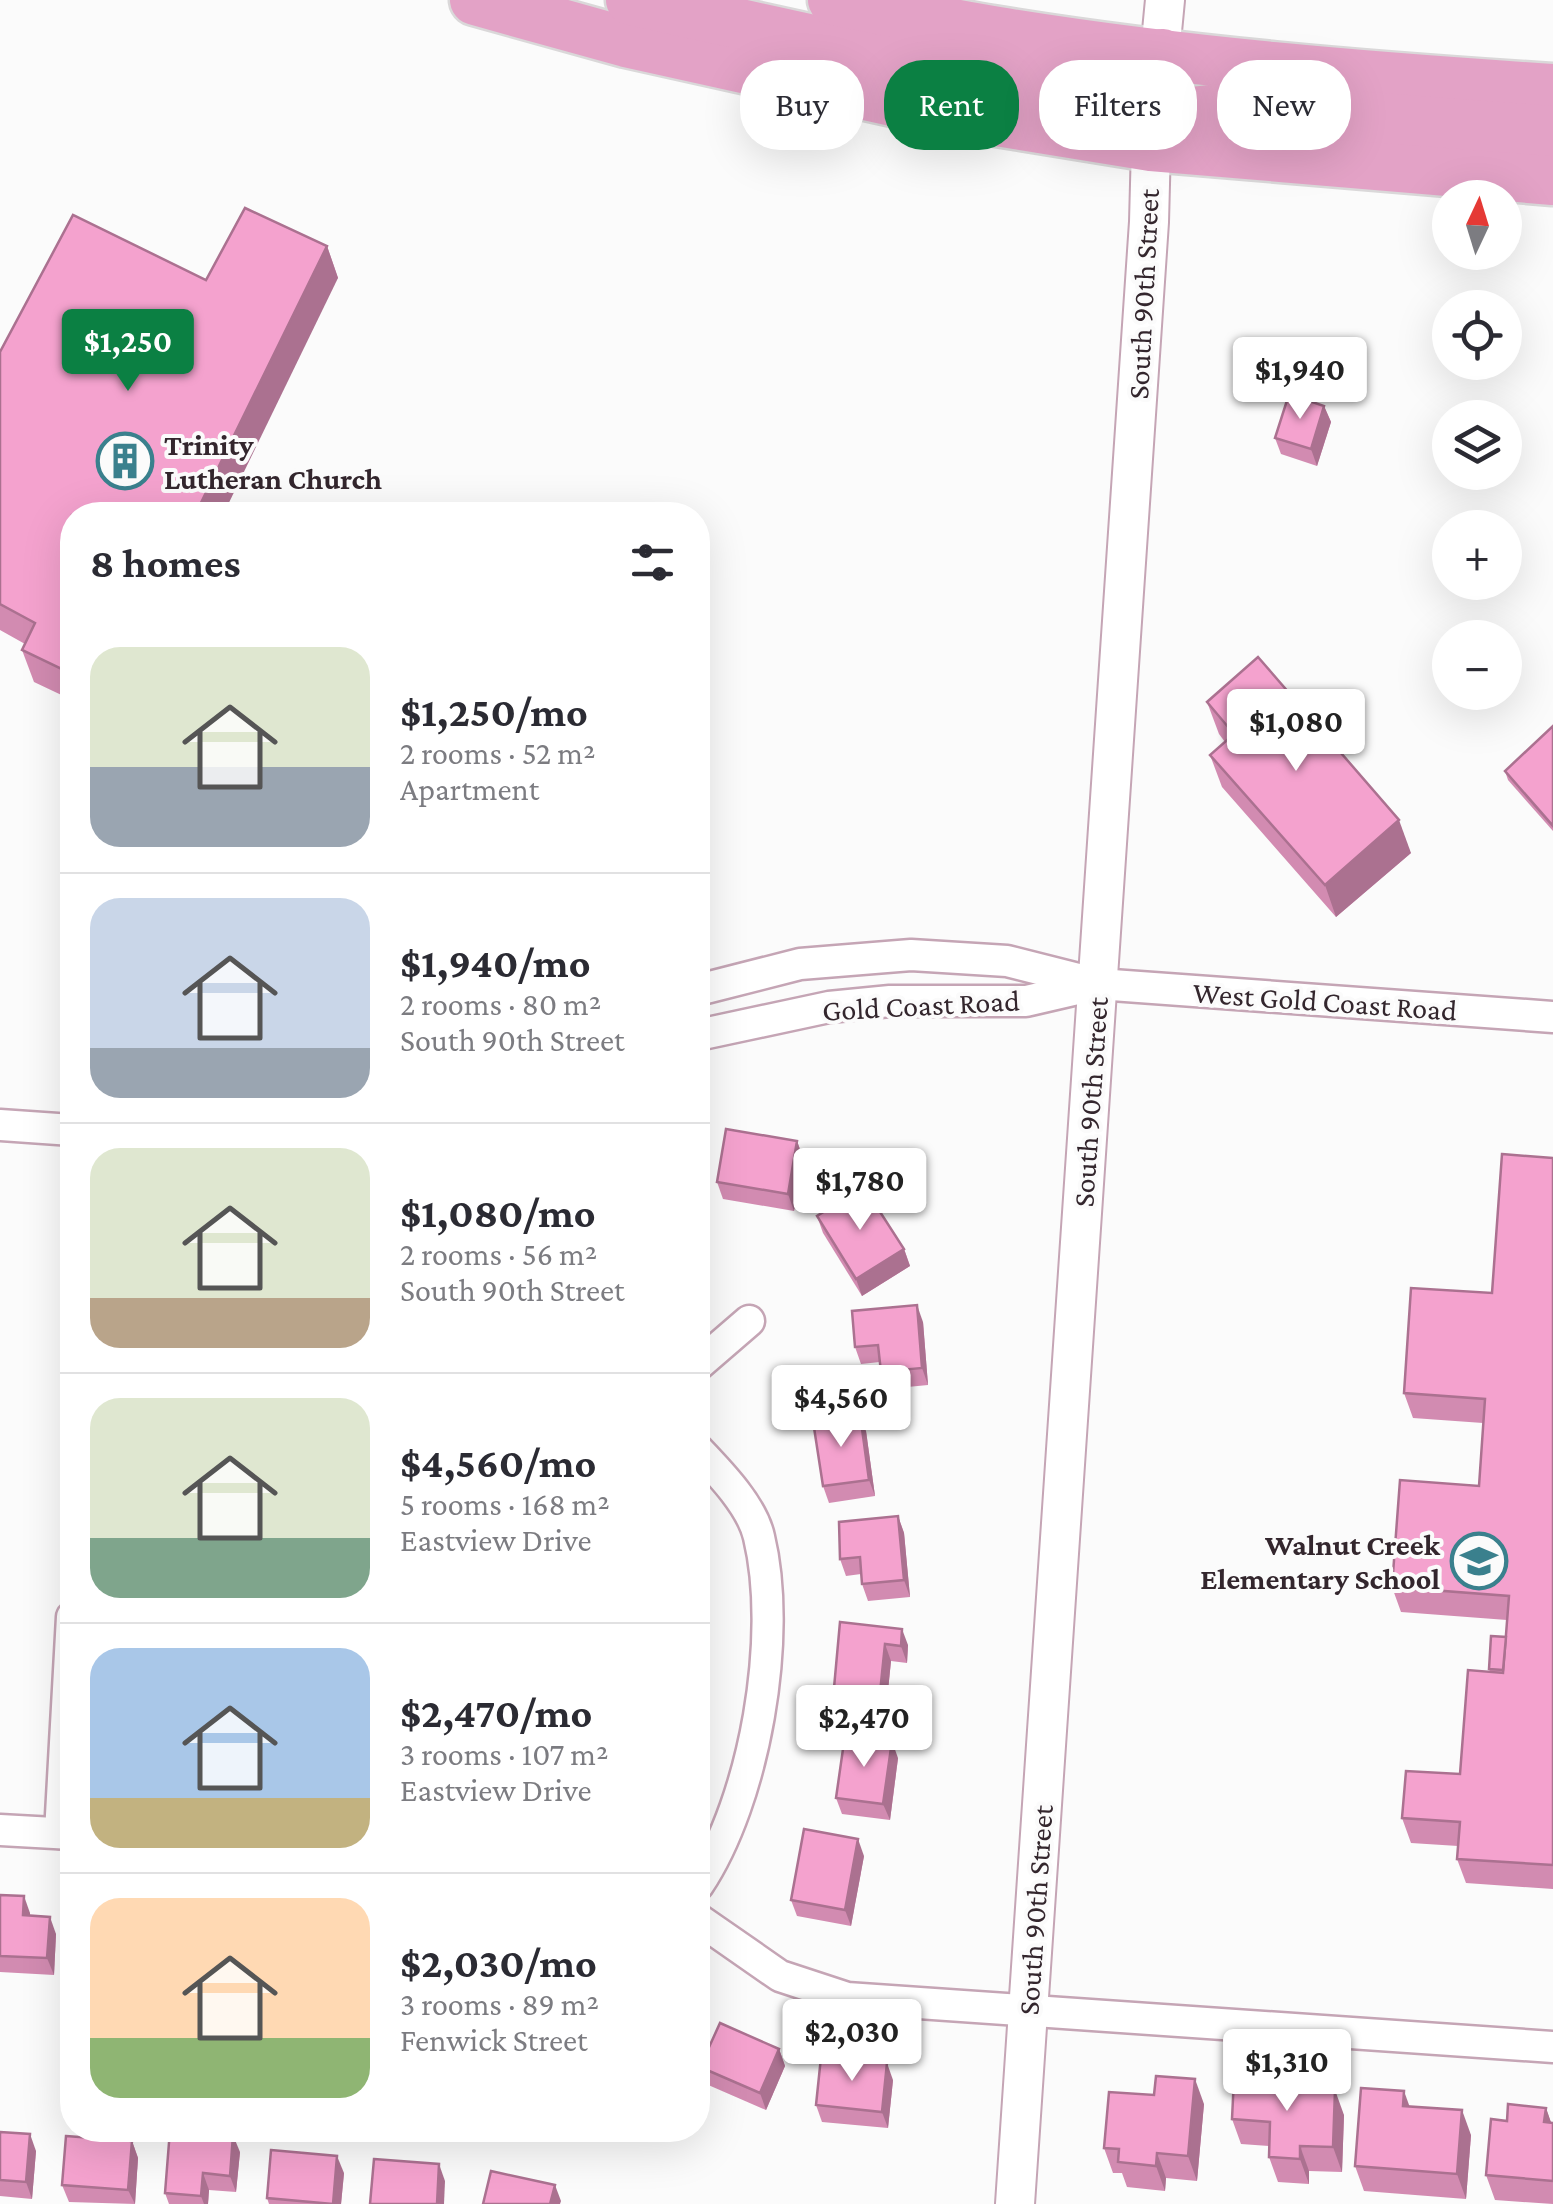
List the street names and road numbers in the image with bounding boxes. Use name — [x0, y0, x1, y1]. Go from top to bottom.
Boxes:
street label: South 90th Street — [1121, 187, 1165, 400]
street label: West Gold Coast Road — [1192, 975, 1458, 1027]
street label: Gold Coast Road — [821, 983, 1021, 1027]
street label: South 90th Street — [1066, 995, 1114, 1208]
street label: South 90th Street — [1011, 1803, 1059, 2016]

